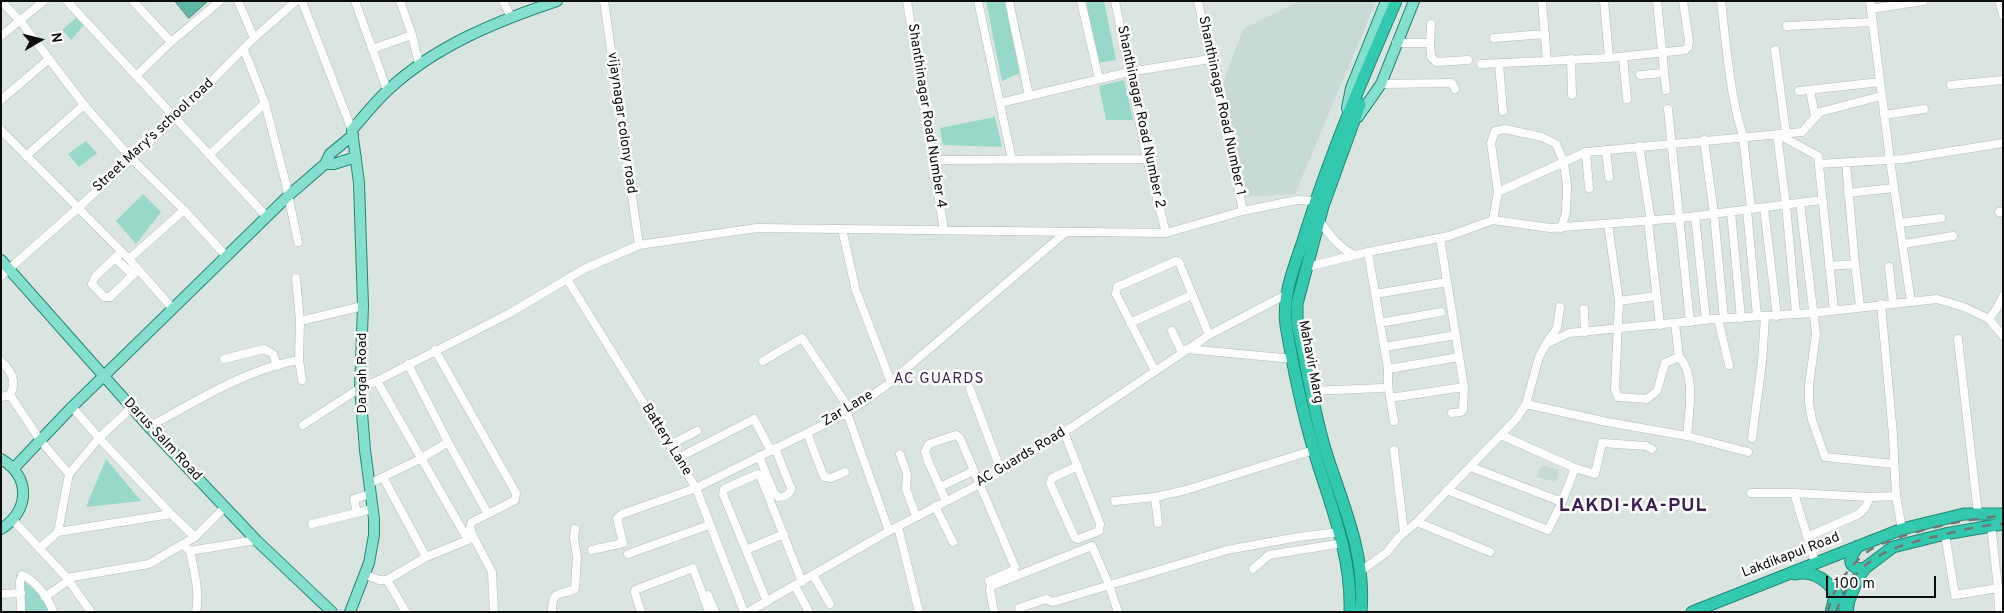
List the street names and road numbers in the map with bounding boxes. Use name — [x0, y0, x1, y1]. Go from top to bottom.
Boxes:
street label: Shanthinagar Road Number 1 — [1194, 15, 1248, 197]
street label: Shanthinagar Road Number 4 — [903, 23, 949, 209]
street label: Shanthinagar Road Number 2 — [1112, 24, 1168, 210]
street label: vijaynagar colony road — [603, 51, 639, 195]
street label: Street Mary's school road — [90, 76, 218, 196]
street label: Mahavir Marg — [1294, 319, 1326, 405]
street label: Dargah Road — [355, 333, 371, 413]
street label: Zar Lane — [820, 387, 876, 431]
street label: Darus Salm Road — [119, 395, 205, 485]
street label: Battery Lane — [637, 401, 695, 479]
street label: AC Guards Road — [973, 425, 1069, 491]
street label: Lakdikapul Road — [1740, 530, 1842, 582]

